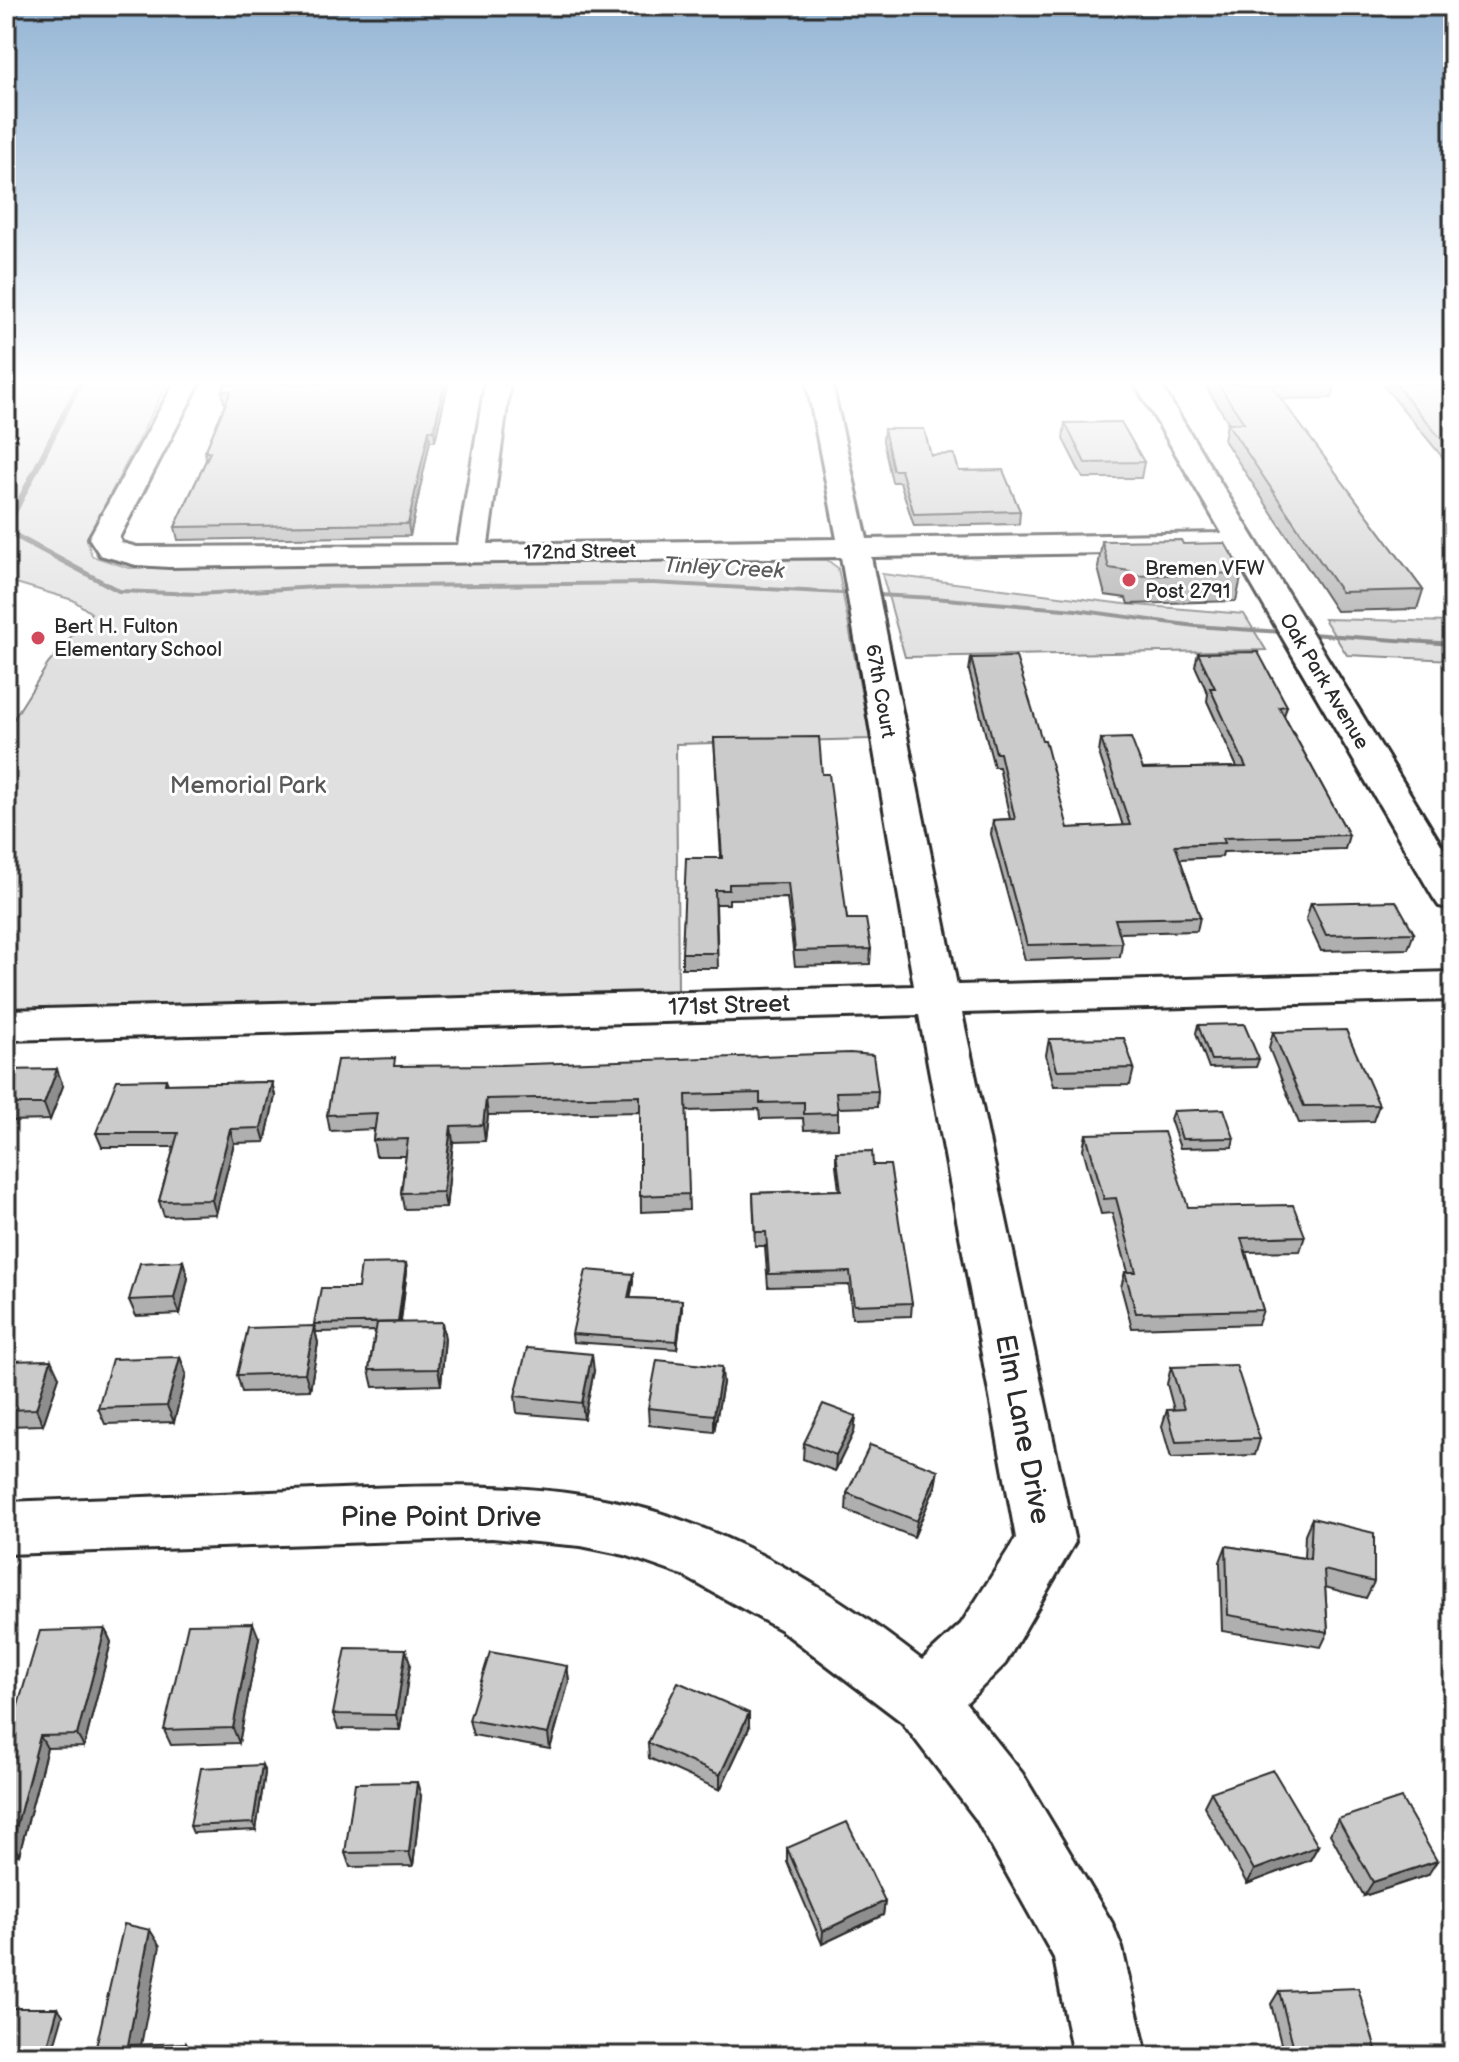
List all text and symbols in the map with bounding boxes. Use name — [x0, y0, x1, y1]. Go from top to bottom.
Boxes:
street label: 172nd Street — [524, 539, 636, 565]
water label: Tinley Creek — [663, 552, 786, 585]
place label: Bremen VFW Post 2791 — [1145, 557, 1265, 604]
marker: Bremen VFW Post 2791 — [1120, 571, 1138, 589]
street label: Oak Park Avenue — [1274, 609, 1374, 754]
place label: Bert H. Fulton Elementary School — [54, 615, 222, 662]
marker: Bert H. Fulton Elementary School — [29, 629, 47, 647]
street label: 67th Court — [860, 642, 900, 740]
park label: Memorial Park — [170, 771, 326, 800]
street label: 171st Street — [668, 989, 791, 1022]
street label: Elm Lane Drive — [988, 1332, 1057, 1527]
street label: Pine Point Drive — [341, 1501, 541, 1534]

